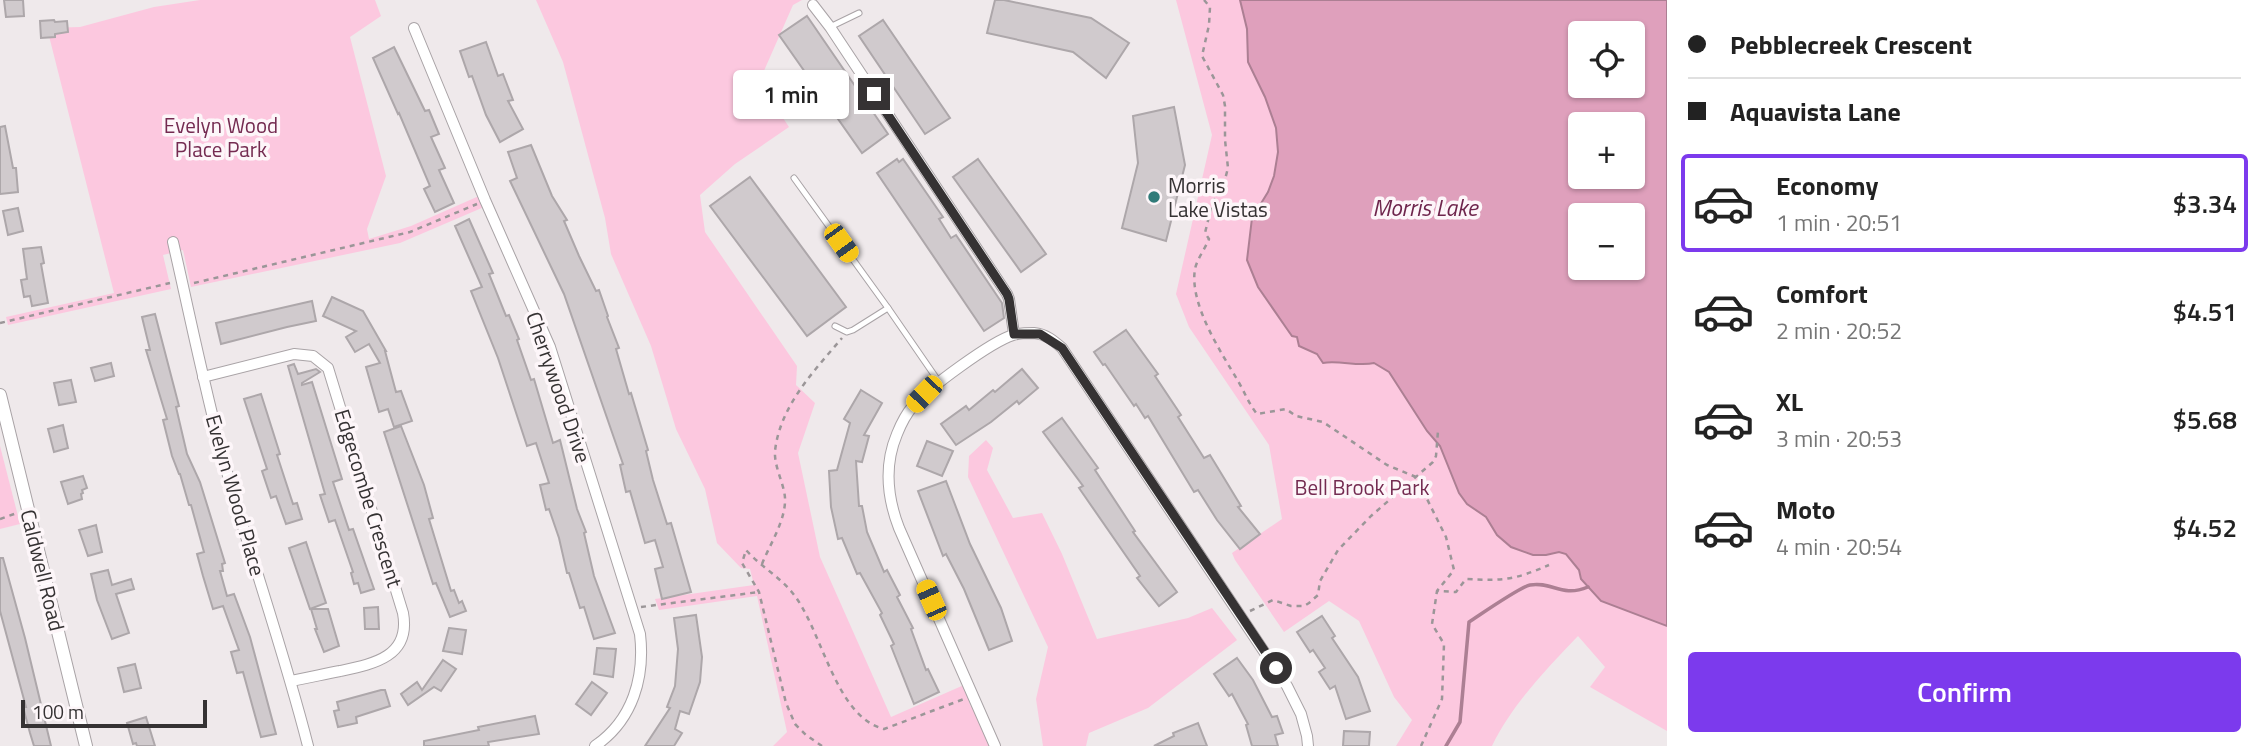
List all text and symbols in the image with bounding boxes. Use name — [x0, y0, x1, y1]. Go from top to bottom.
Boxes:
map controls — [1568, 21, 1645, 280]
button: locate — [1568, 21, 1645, 98]
text: Pebblecreek Crescent — [1730, 25, 1972, 64]
callout: 1 min — [734, 70, 850, 119]
text: 1 min — [763, 77, 819, 112]
route end — [858, 78, 890, 110]
text: Aquavista Lane — [1730, 92, 1901, 131]
park label: Evelyn Wood Place Park — [164, 109, 278, 165]
button: + — [1568, 112, 1645, 189]
text: Economy — [1776, 166, 1878, 205]
place label: Morris Lake Vistas — [1168, 169, 1268, 225]
icon: car — [1692, 172, 1755, 235]
text: $3.34 — [2173, 184, 2237, 223]
marker: Morris Lake Vistas — [1146, 189, 1162, 205]
water label: Morris Lake — [1372, 190, 1479, 225]
button: − — [1568, 203, 1645, 280]
text: 1 min · 20:51 — [1776, 205, 1902, 240]
car — [821, 220, 862, 266]
text: Comfort — [1776, 274, 1868, 313]
icon: car — [1692, 280, 1755, 343]
text: $4.51 — [2173, 292, 2237, 331]
street label: Cherrywood Drive — [518, 307, 600, 467]
text: 2 min · 20:52 — [1776, 313, 1902, 348]
car — [902, 372, 947, 416]
text: XL — [1776, 382, 1803, 421]
icon: car — [1692, 388, 1755, 451]
text: $5.68 — [2173, 400, 2237, 439]
street label: Edgecombe Crescent — [327, 405, 412, 592]
street label: Evelyn Wood Place — [198, 411, 274, 579]
text: 3 min · 20:53 — [1776, 421, 1902, 456]
park label: Bell Brook Park — [1295, 471, 1429, 503]
text: Moto — [1776, 490, 1835, 529]
icon: car — [1692, 496, 1755, 559]
street label: Caldwell Road — [12, 506, 74, 634]
text: $4.52 — [2173, 508, 2237, 547]
text: 4 min · 20:54 — [1776, 529, 1902, 564]
car — [913, 577, 950, 623]
route start — [1260, 652, 1292, 684]
button: Confirm — [1688, 652, 2241, 732]
scale bar — [21, 697, 206, 729]
text: 100 m — [32, 697, 84, 726]

